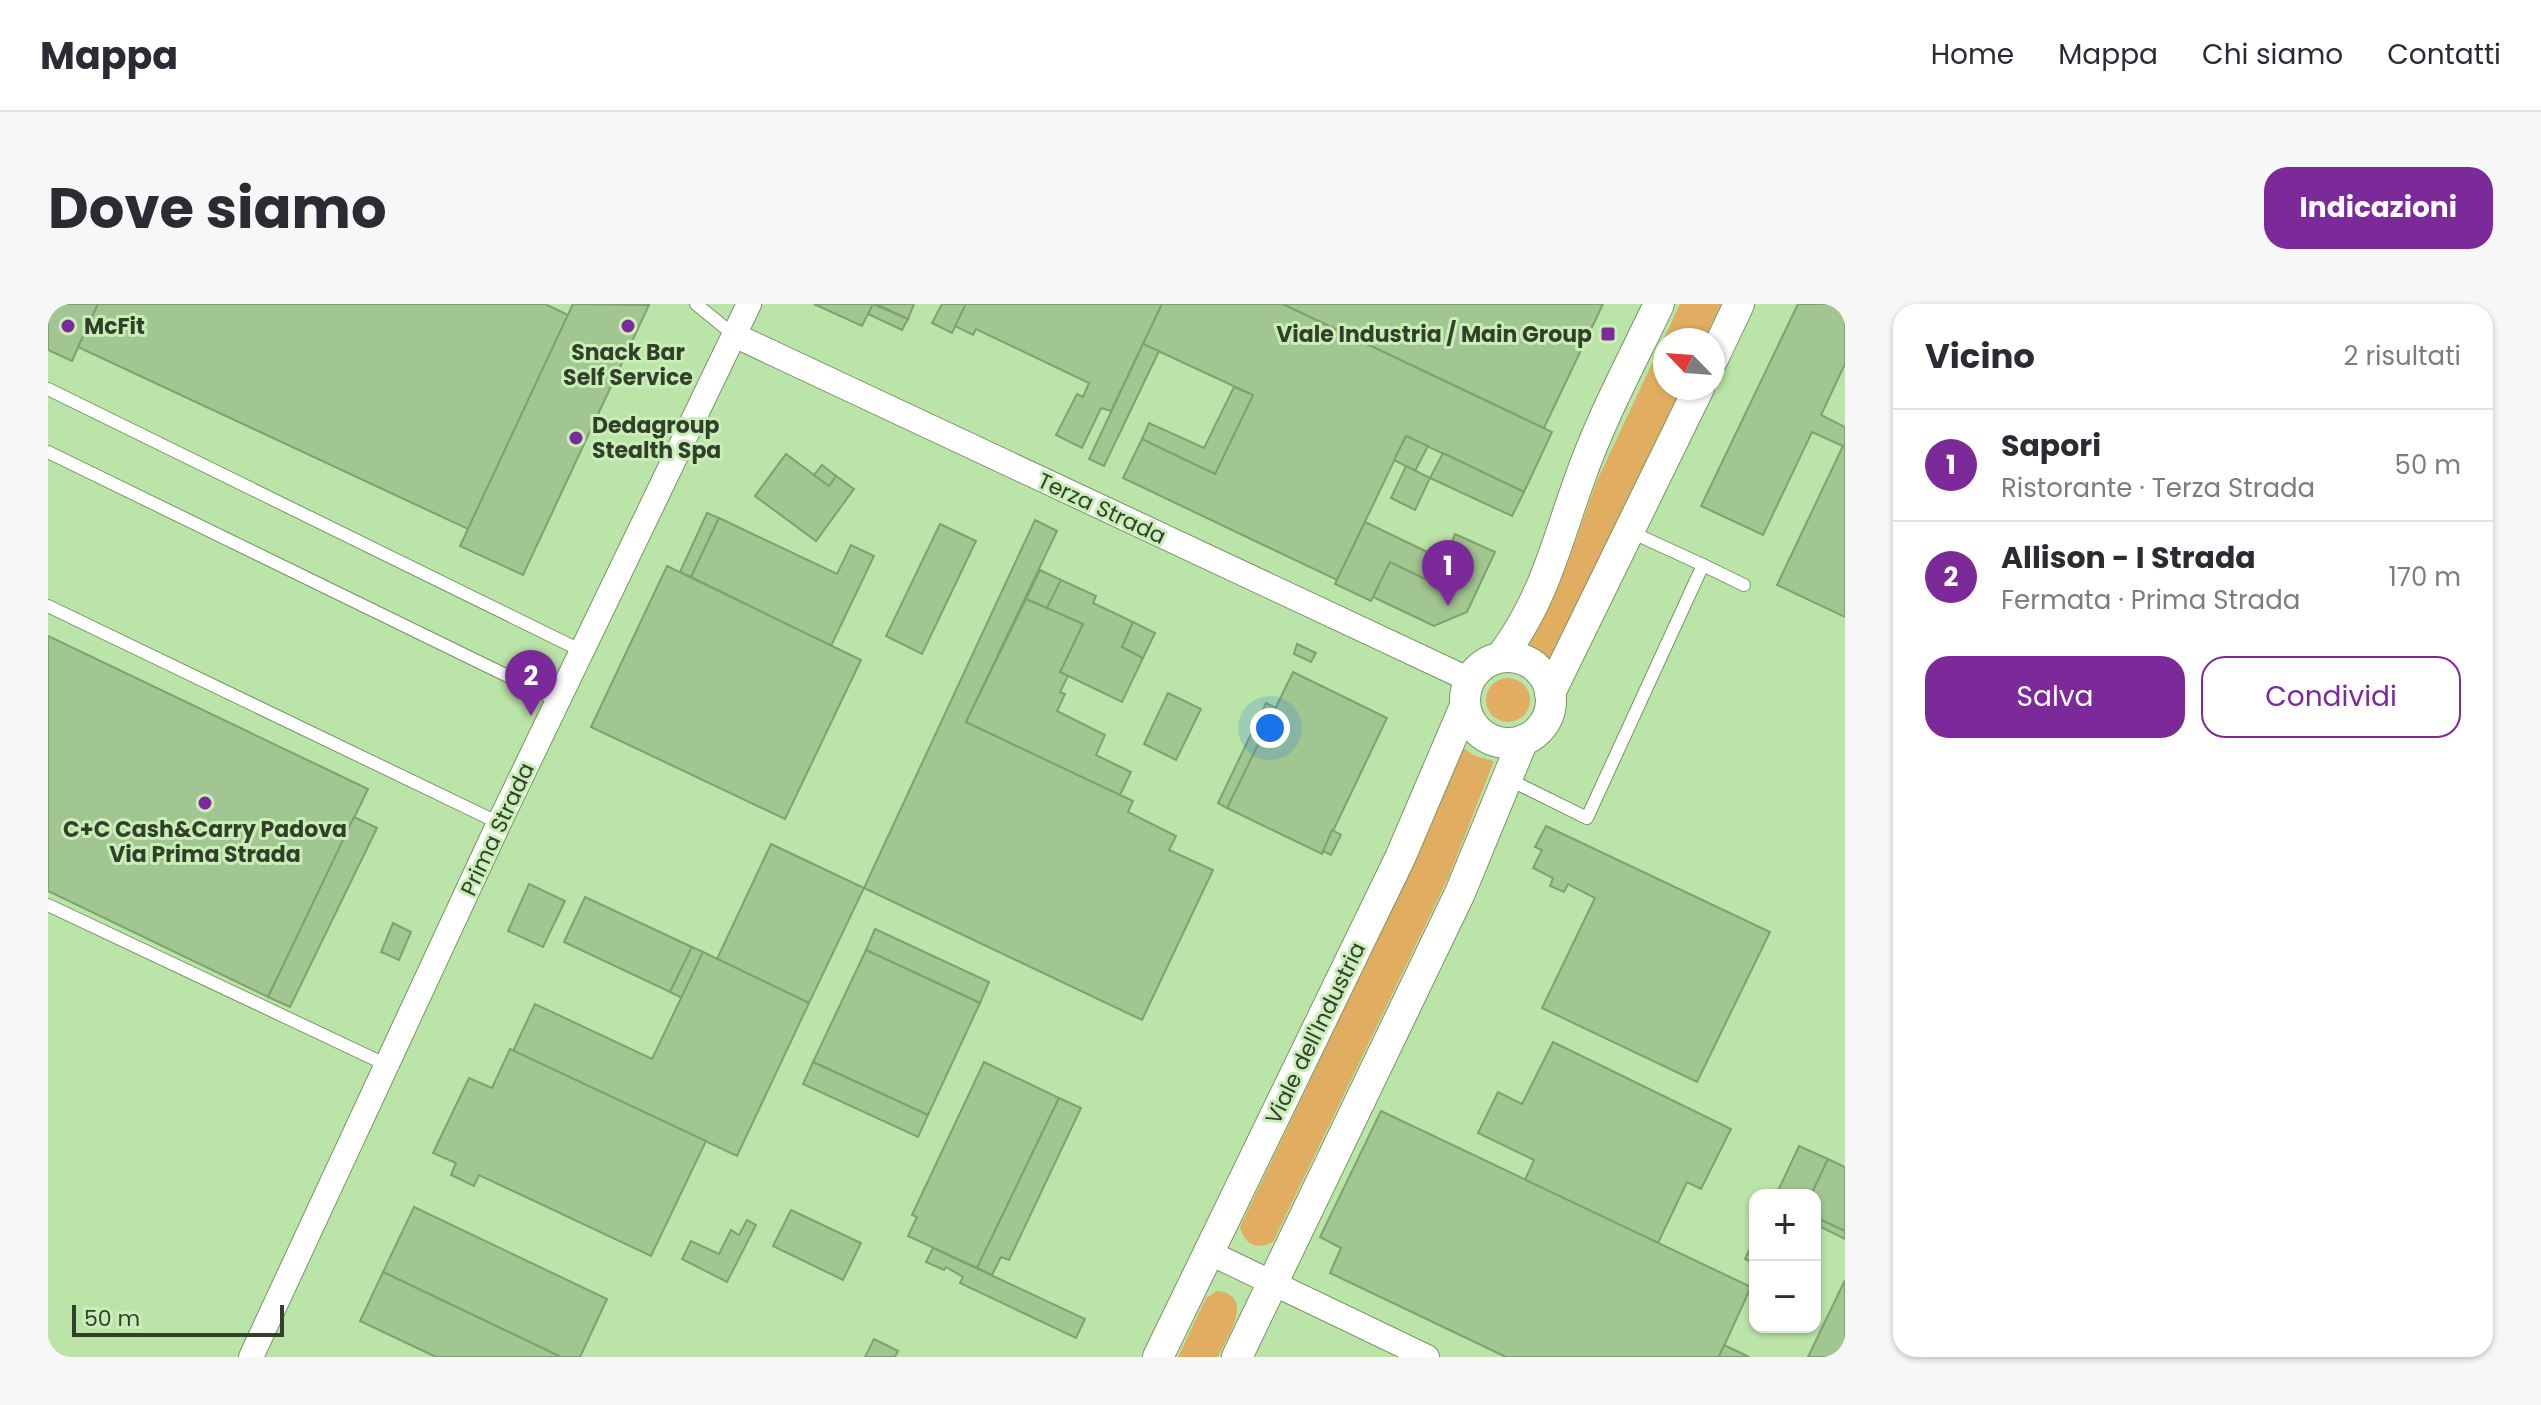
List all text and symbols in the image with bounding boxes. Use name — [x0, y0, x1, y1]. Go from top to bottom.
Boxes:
text: Mappa — [40, 29, 178, 82]
text: Home — [1931, 35, 2014, 74]
text: Mappa — [2058, 35, 2158, 74]
text: Chi siamo — [2202, 35, 2343, 74]
text: Contatti — [2387, 35, 2501, 74]
button: Indicazioni — [2264, 167, 2493, 249]
text: Dove siamo — [48, 169, 387, 248]
place label: McFit — [84, 311, 145, 342]
marker: McFit — [59, 317, 77, 335]
marker: Snack Bar Self Service — [619, 317, 637, 335]
place label: Viale Industria / Main Group — [1276, 319, 1592, 350]
marker: Viale Industria / Main Group — [1599, 325, 1617, 343]
north arrow — [1653, 328, 1725, 400]
text: Vicino — [1925, 332, 2035, 380]
place label: Snack Bar Self Service — [563, 337, 693, 393]
text: 2 risultati — [2344, 338, 2461, 374]
place label: Dedagroup Stealth Spa — [592, 410, 721, 466]
text: Sapori — [2001, 424, 2101, 467]
marker: Dedagroup Stealth Spa — [567, 429, 585, 447]
text: 1 — [1946, 447, 1956, 483]
text: 50 m — [2395, 447, 2461, 483]
street label: Terza Strada — [1033, 465, 1171, 552]
text: Ristorante · Terza Strada — [2001, 470, 2315, 506]
text: Allison - I Strada — [2001, 536, 2256, 579]
pin: 1 — [1422, 540, 1474, 606]
text: 2 — [1944, 559, 1958, 595]
text: 170 m — [2388, 559, 2461, 595]
text: Fermata · Prima Strada — [2001, 582, 2300, 618]
pin: 2 — [505, 650, 557, 716]
button: Salva — [1925, 656, 2185, 738]
button: Condividi — [2201, 656, 2461, 738]
your location — [1250, 708, 1290, 748]
street label: Prima Strada — [453, 758, 542, 901]
marker: C+C Cash&Carry Padova Via Prima Strada — [196, 794, 214, 812]
place label: C+C Cash&Carry Padova Via Prima Strada — [63, 814, 347, 870]
street label: Viale dell'Industria — [1258, 937, 1373, 1130]
map controls — [1749, 1189, 1821, 1333]
button: + — [1749, 1189, 1821, 1261]
button: − — [1749, 1261, 1821, 1333]
scale bar — [72, 1301, 284, 1337]
text: 50 m — [84, 1303, 140, 1334]

